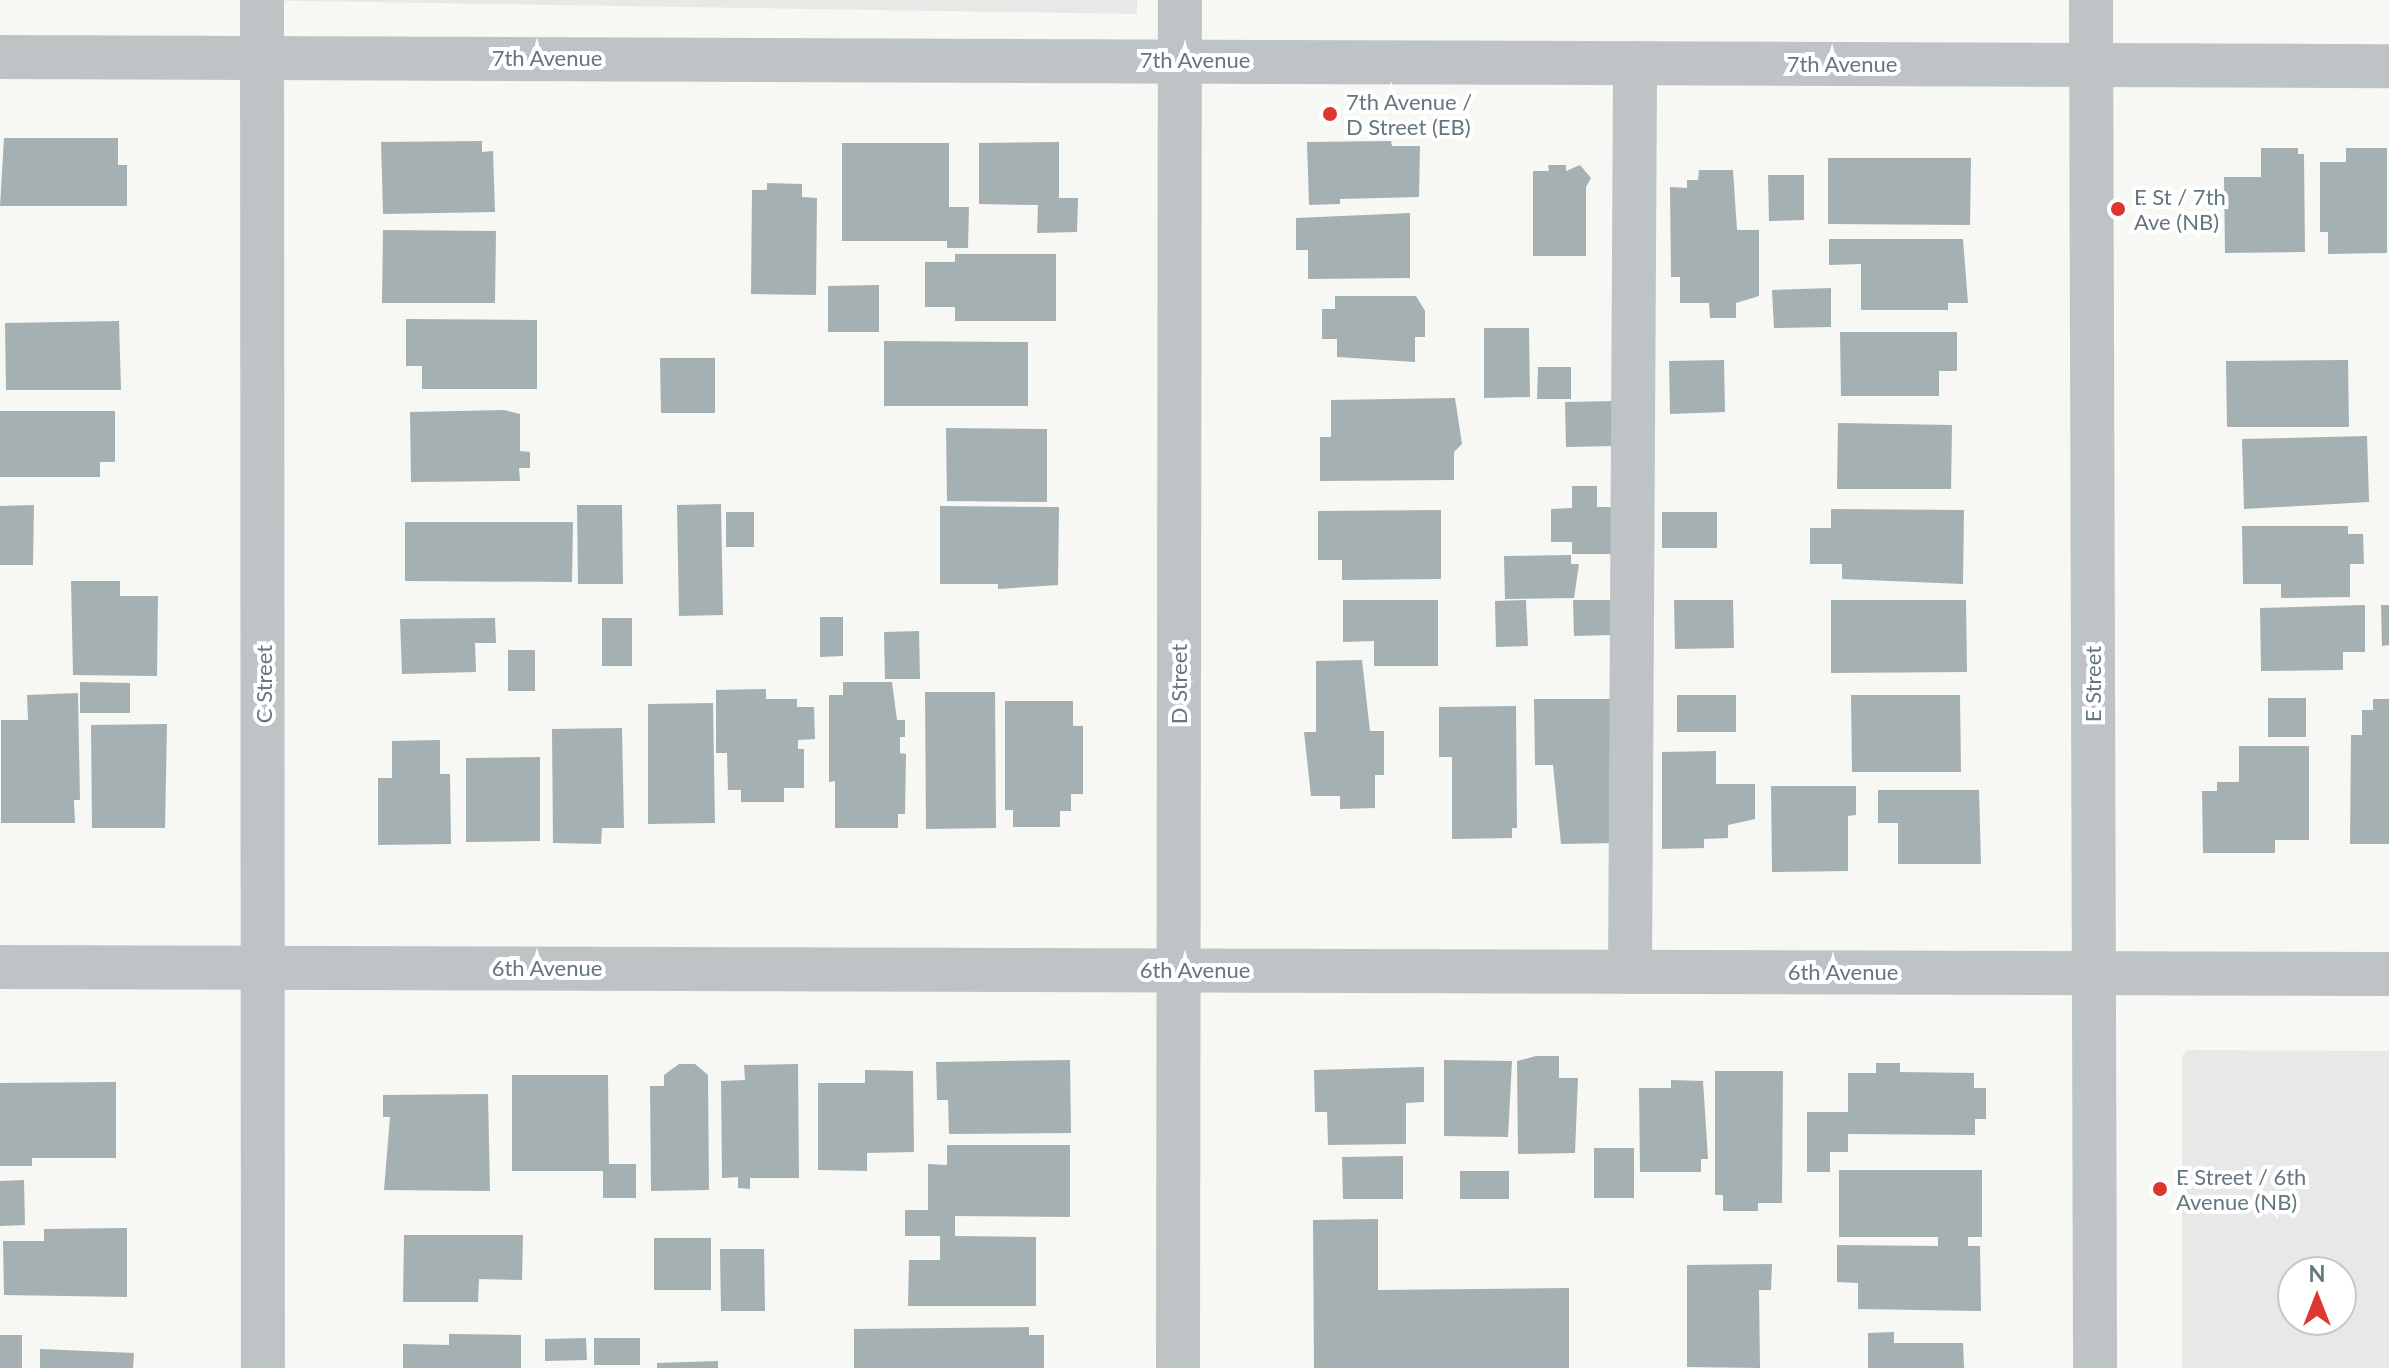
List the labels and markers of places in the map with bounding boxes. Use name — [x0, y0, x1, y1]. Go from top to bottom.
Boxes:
place label: 7th Avenue / D Street (EB) — [1346, 88, 1473, 140]
marker: 7th Avenue / D Street (EB) — [1321, 105, 1339, 123]
place label: E St / 7th Ave (NB) — [2134, 183, 2226, 234]
marker: E St / 7th Ave (NB) — [2109, 200, 2127, 218]
place label: E Street / 6th Avenue (NB) — [2176, 1163, 2306, 1214]
marker: E Street / 6th Avenue (NB) — [2151, 1180, 2169, 1198]

